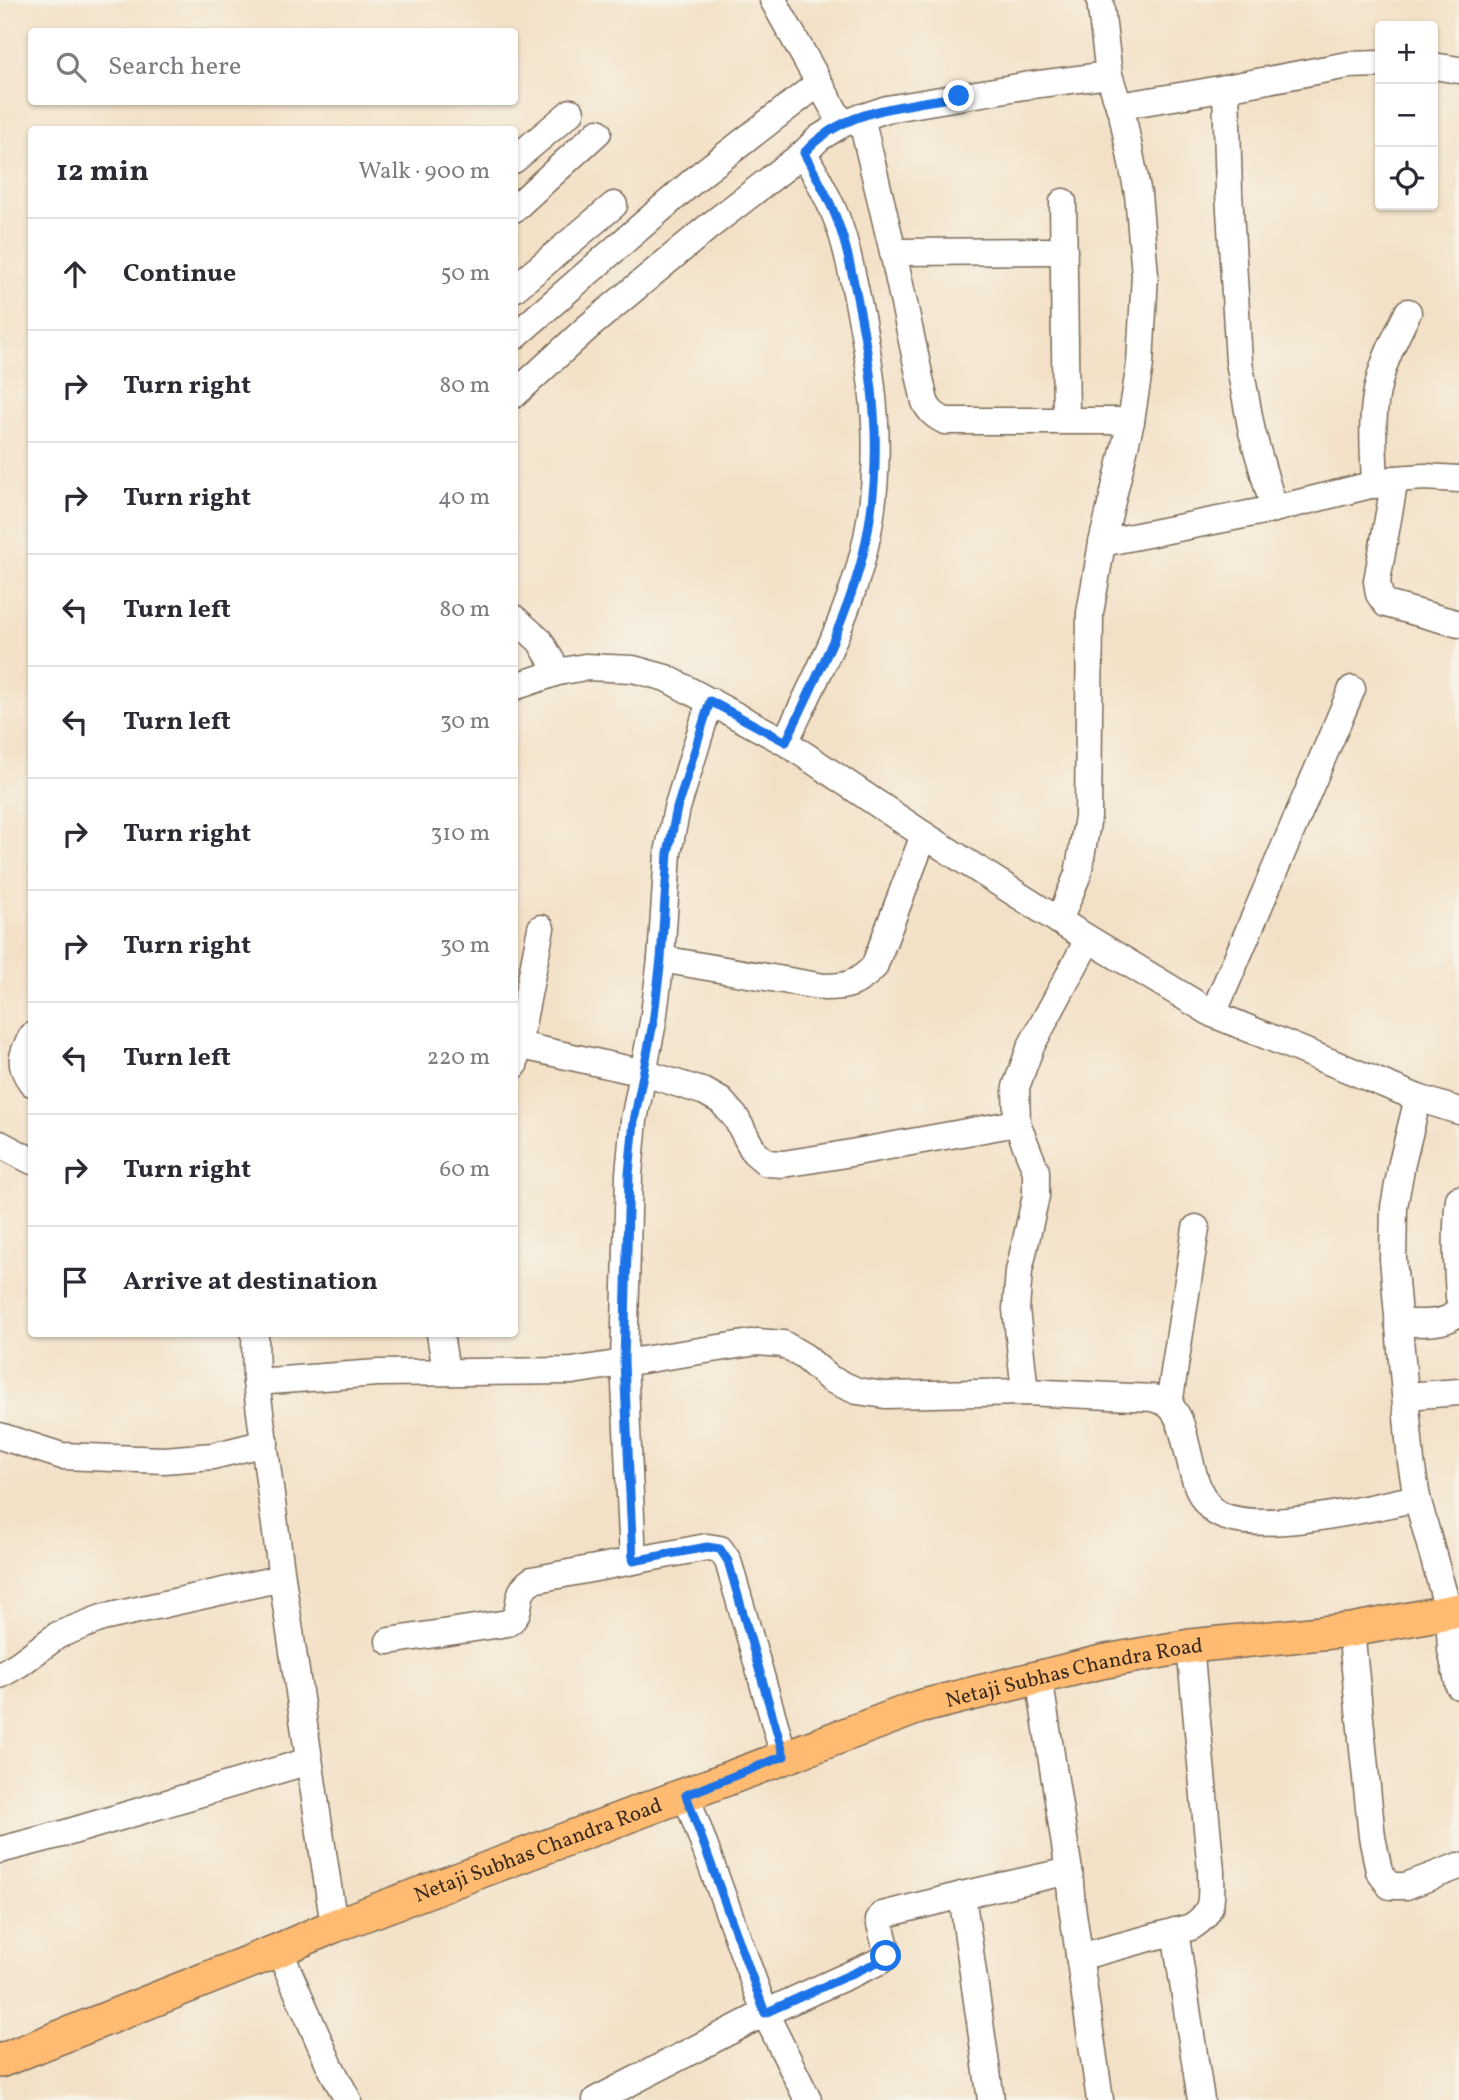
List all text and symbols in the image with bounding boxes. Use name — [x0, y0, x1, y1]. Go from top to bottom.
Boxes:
map controls — [1375, 21, 1438, 210]
button: + — [1375, 21, 1438, 84]
search box — [28, 28, 518, 105]
icon: search — [52, 48, 90, 86]
text: Search here — [108, 49, 241, 85]
route end — [943, 80, 974, 111]
button: − — [1375, 84, 1438, 147]
button: locate — [1375, 147, 1438, 210]
text: 12 min — [56, 151, 149, 193]
text: Walk · 900 m — [359, 156, 490, 188]
icon: ahead — [56, 255, 94, 293]
text: Continue — [123, 256, 236, 292]
text: 50 m — [441, 258, 490, 290]
icon: right — [56, 367, 94, 405]
text: Turn right — [123, 368, 251, 404]
text: 80 m — [440, 370, 490, 402]
icon: right — [56, 479, 94, 517]
text: Turn right — [123, 480, 251, 516]
text: 40 m — [438, 482, 490, 514]
icon: left — [56, 591, 94, 629]
text: Turn left — [123, 592, 231, 628]
text: 80 m — [440, 594, 490, 626]
icon: left — [56, 703, 94, 741]
text: Turn left — [123, 704, 231, 740]
text: 30 m — [440, 706, 490, 738]
icon: right — [56, 815, 94, 853]
text: Turn right — [123, 816, 251, 852]
text: 310 m — [430, 818, 490, 850]
icon: right — [56, 927, 94, 965]
text: Turn right — [123, 928, 251, 964]
text: 30 m — [440, 930, 490, 962]
icon: left — [56, 1039, 94, 1077]
text: Turn left — [123, 1040, 231, 1076]
text: 220 m — [427, 1042, 490, 1074]
icon: right — [56, 1151, 94, 1189]
text: Turn right — [123, 1152, 251, 1188]
text: 60 m — [440, 1154, 490, 1186]
icon: arrive — [56, 1263, 94, 1301]
text: Arrive at destination — [123, 1264, 378, 1300]
street label: Netaji Subhas Chandra Road — [943, 1632, 1204, 1716]
street label: Netaji Subhas Chandra Road — [410, 1791, 667, 1911]
route start — [870, 1940, 901, 1971]

